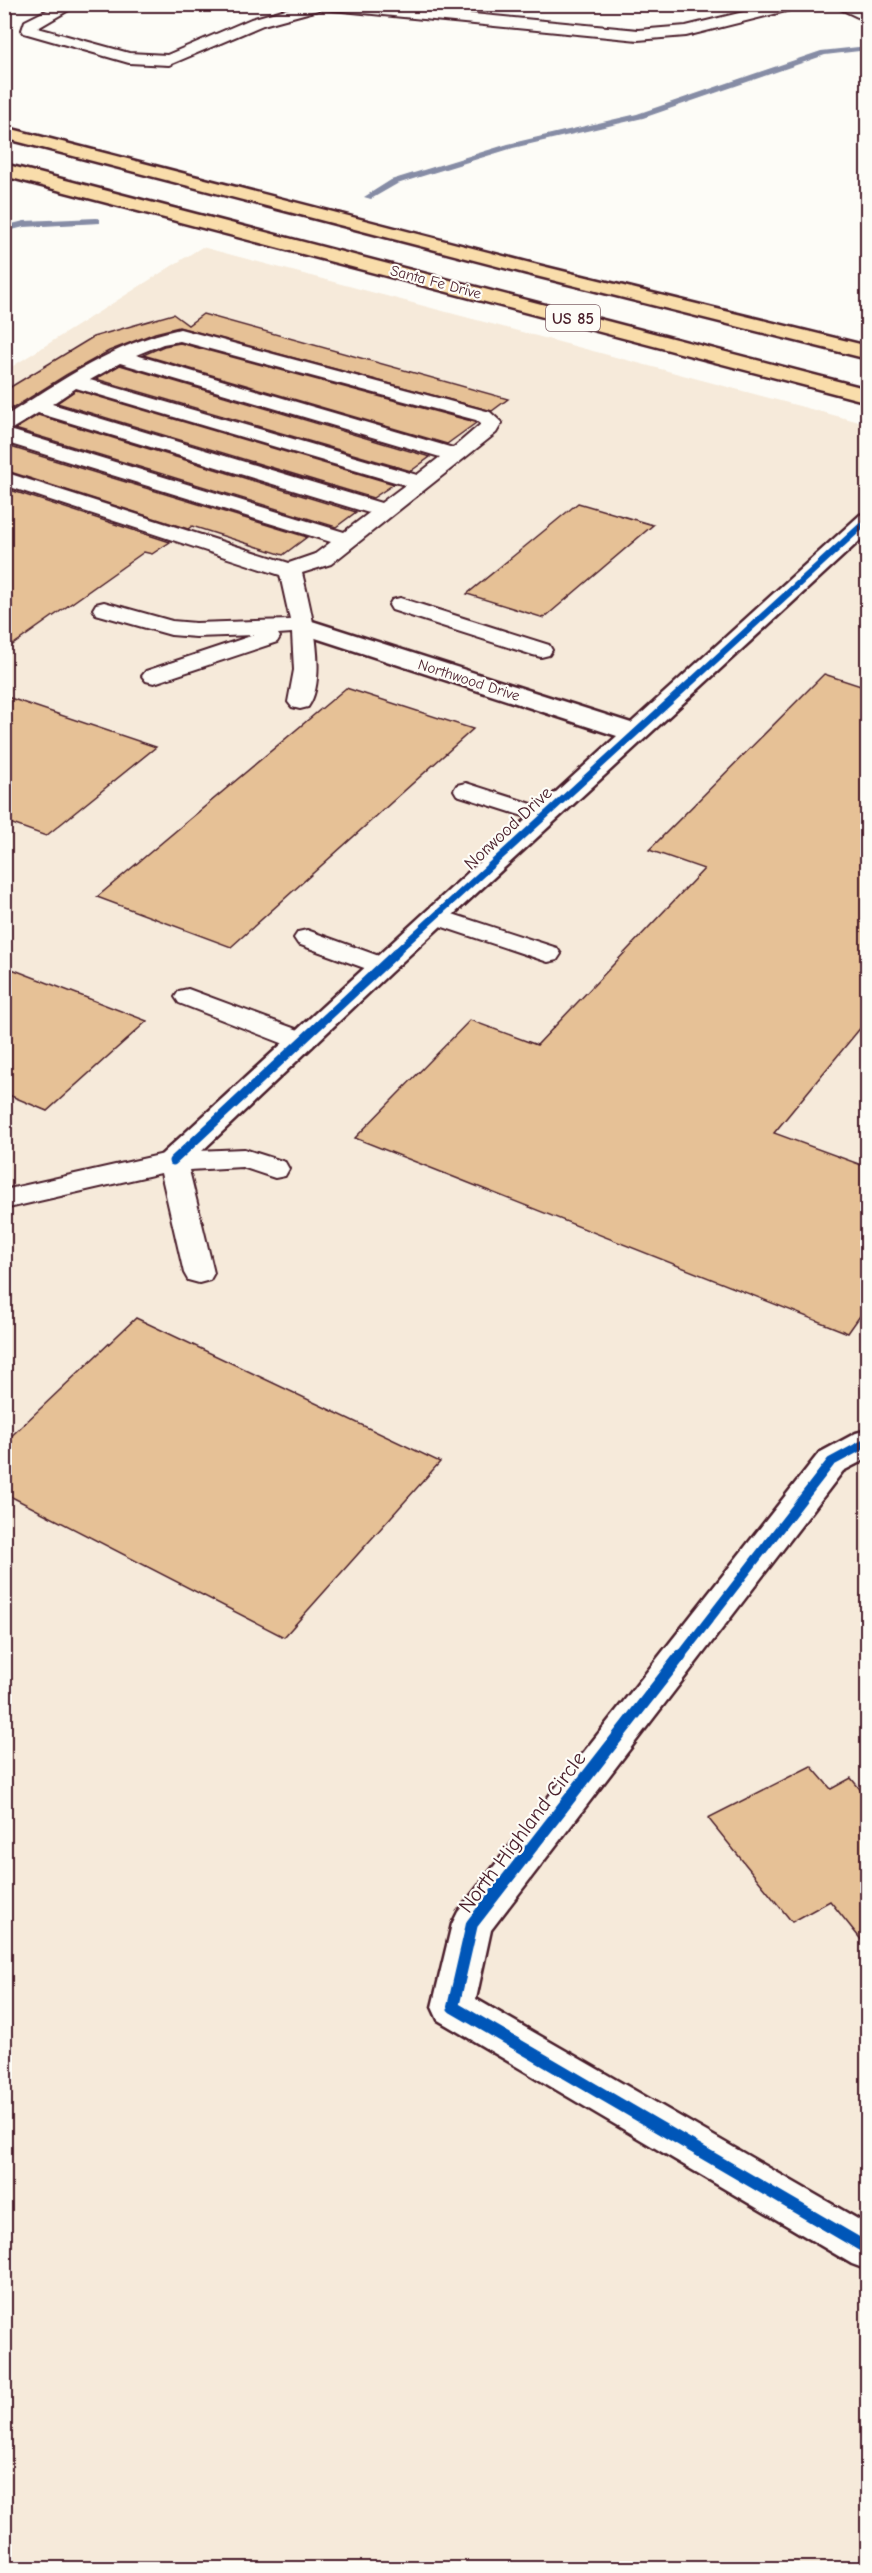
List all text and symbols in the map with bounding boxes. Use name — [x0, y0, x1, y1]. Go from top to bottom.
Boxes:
street label: Santa Fe Drive — [388, 261, 484, 303]
road number: US 85 — [546, 305, 600, 331]
street label: Northwood Drive — [416, 655, 523, 705]
street label: Norwood Drive — [460, 782, 557, 874]
street label: North Highland Circle — [454, 1747, 590, 1917]

